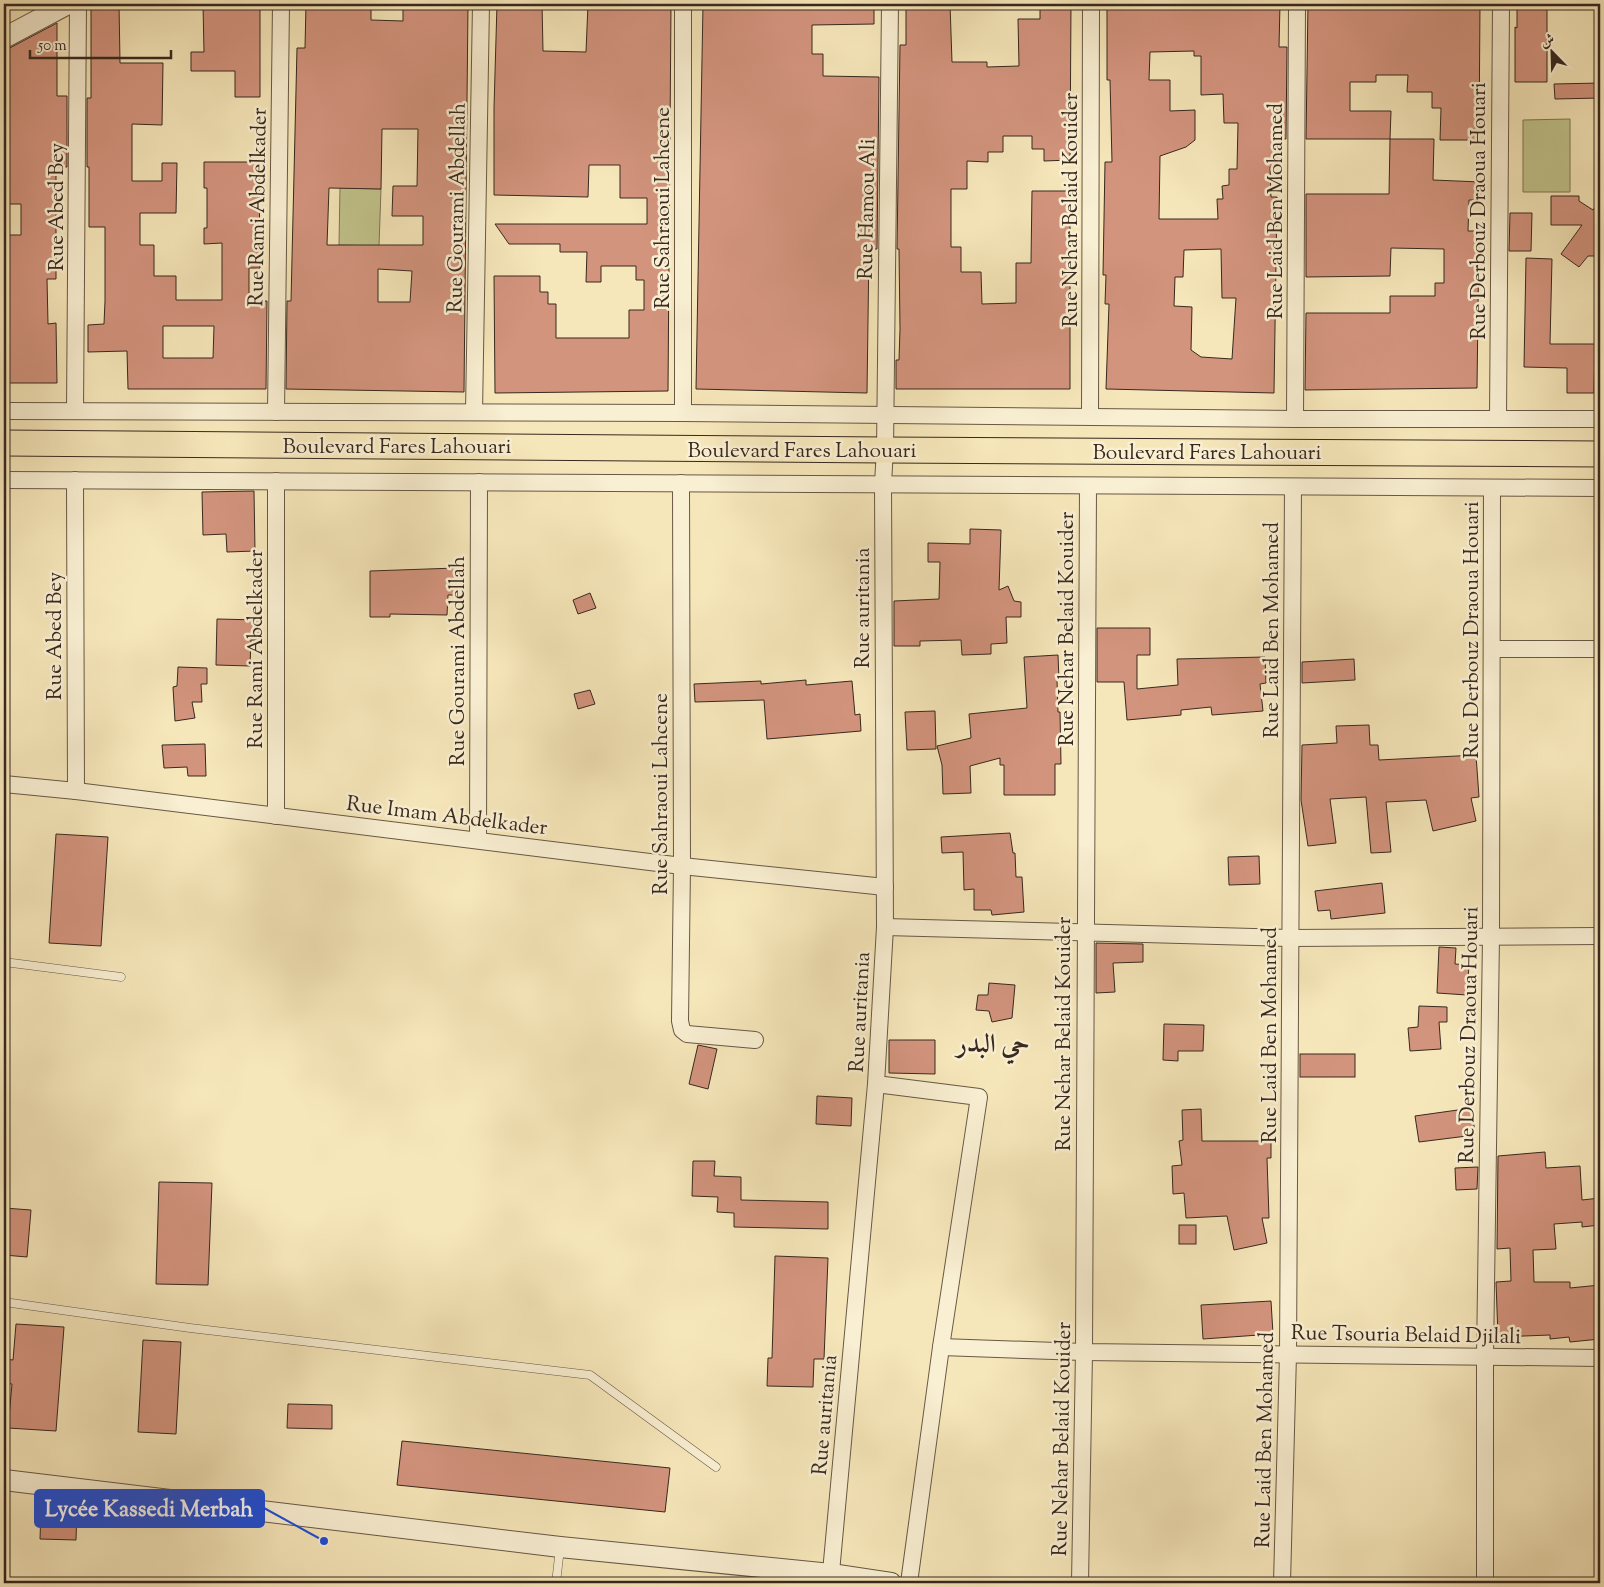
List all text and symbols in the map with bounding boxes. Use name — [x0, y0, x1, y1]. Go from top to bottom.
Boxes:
scale bar — [30, 28, 171, 60]
north arrow — [1526, 28, 1576, 78]
text: ش — [1537, 30, 1558, 54]
text: 50 m — [37, 36, 67, 57]
street label: Rue Derbouz Draoua Houari — [1465, 82, 1495, 340]
street label: Rue Nehar Belaid Kouider — [1057, 93, 1087, 327]
street label: Rue Gourami Abdellah — [441, 103, 475, 313]
street label: Rue Laid Ben Mohamed — [1262, 103, 1292, 319]
street label: Rue Rami Abdelkader — [242, 107, 276, 307]
street label: Rue Sahraoui Lahcene — [649, 107, 679, 309]
street label: Rue Hamou Ali — [852, 138, 884, 280]
street label: Rue Abed Bey — [43, 142, 73, 271]
street label: Boulevard Fares Lahouari — [283, 433, 511, 463]
street label: Boulevard Fares Lahouari — [688, 437, 916, 467]
street label: Boulevard Fares Lahouari — [1093, 439, 1321, 469]
street label: Rue Derbouz Draoua Houari — [1458, 501, 1488, 759]
street label: Rue Nehar Belaid Kouider — [1053, 512, 1083, 746]
street label: Rue Laid Ben Mohamed — [1258, 522, 1288, 738]
street label: Rue auritania — [849, 547, 879, 668]
street label: Rue Rami Abdelkader — [242, 549, 272, 749]
street label: Rue Gourami Abdellah — [444, 556, 474, 766]
street label: Rue Abed Bey — [41, 571, 71, 700]
street label: Rue Sahraoui Lahcene — [647, 693, 677, 895]
street label: Rue Imam Abdelkader — [344, 790, 549, 844]
street label: Rue Derbouz Draoua Houari — [1453, 906, 1487, 1164]
street label: Rue Nehar Belaid Kouider — [1050, 917, 1080, 1151]
street label: Rue Laid Ben Mohamed — [1256, 927, 1286, 1143]
street label: Rue auritania — [843, 951, 879, 1073]
district label: حي البدر — [953, 1027, 1030, 1065]
street label: Rue Tsouria Belaid Djilali — [1291, 1319, 1521, 1353]
street label: Rue Nehar Belaid Kouider — [1046, 1321, 1080, 1557]
street label: Rue Laid Ben Mohamed — [1249, 1331, 1283, 1549]
street label: Rue auritania — [806, 1353, 846, 1477]
callout: Lycée Kassedi Merbah — [35, 1490, 264, 1527]
text: Lycée Kassedi Merbah — [45, 1495, 253, 1527]

